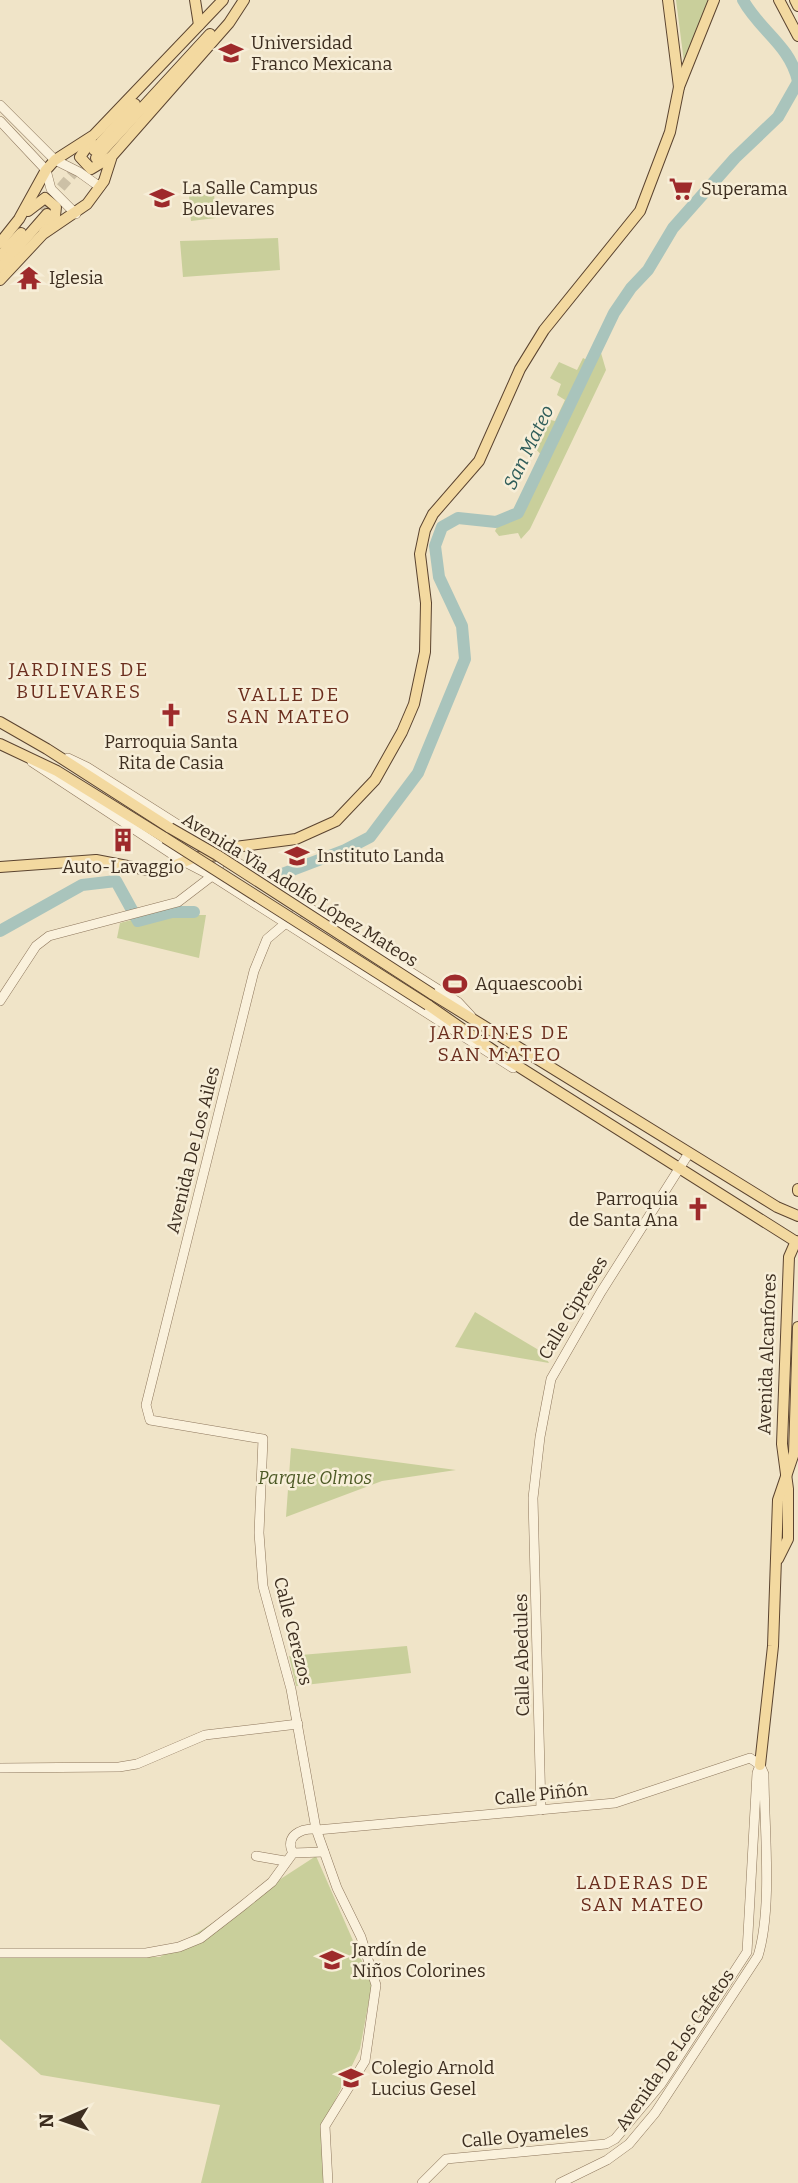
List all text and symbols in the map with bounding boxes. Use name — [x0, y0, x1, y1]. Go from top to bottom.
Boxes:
place label: Universidad Franco Mexicana — [251, 32, 392, 75]
school or university icon: Universidad Franco Mexicana — [217, 39, 245, 67]
supermarket icon: Superama — [667, 175, 695, 203]
place label: La Salle Campus Boulevares — [182, 177, 318, 220]
place label: Superama — [701, 178, 788, 200]
school or university icon: La Salle Campus Boulevares — [148, 184, 176, 212]
temple icon: Iglesia — [15, 264, 43, 292]
place label: Iglesia — [49, 267, 104, 289]
water label: San Mateo — [498, 401, 559, 493]
district label: JARDINES DE BULEVARES — [8, 658, 149, 703]
district label: VALLE DE SAN MATEO — [227, 683, 351, 728]
church icon: Parroquia Santa Rita de Casia — [157, 701, 185, 729]
place label: Parroquia Santa Rita de Casia — [104, 731, 238, 774]
street label: Avenida Via Adolfo López Mateos — [178, 808, 422, 972]
building icon: Auto-Lavaggio — [109, 826, 137, 854]
school or university icon: Instituto Landa — [283, 842, 311, 870]
place label: Instituto Landa — [317, 845, 445, 867]
place label: Auto-Lavaggio — [62, 856, 184, 878]
sports icon: Aquaescoobi — [441, 970, 469, 998]
place label: Aquaescoobi — [475, 973, 583, 995]
district label: JARDINES DE SAN MATEO — [429, 1021, 570, 1066]
street label: Avenida De Los Ailes — [162, 1064, 224, 1236]
place label: Parroquia de Santa Ana — [569, 1188, 678, 1231]
church icon: Parroquia de Santa Ana — [684, 1195, 712, 1223]
street label: Calle Cipreses — [534, 1252, 612, 1364]
street label: Avenida Alcanfores — [753, 1273, 781, 1435]
park label: Parque Olmos — [258, 1467, 372, 1489]
street label: Calle Cerezos — [269, 1575, 317, 1687]
street label: Calle Abedules — [510, 1593, 534, 1717]
street label: Calle Piñón — [493, 1778, 589, 1810]
district label: LADERAS DE SAN MATEO — [576, 1871, 710, 1916]
place label: Jardín de Niños Colorines — [351, 1939, 486, 1982]
school or university icon: Jardín de Niños Colorines — [318, 1946, 346, 1974]
street label: Avenida De Los Cafetos — [611, 1965, 739, 2135]
place label: Colegio Arnold Lucius Gesel — [371, 2057, 495, 2100]
school or university icon: Colegio Arnold Lucius Gesel — [337, 2064, 365, 2092]
north arrow — [28, 2085, 98, 2155]
text: N — [35, 2113, 58, 2128]
street label: Calle Oyameles — [460, 2119, 590, 2153]

